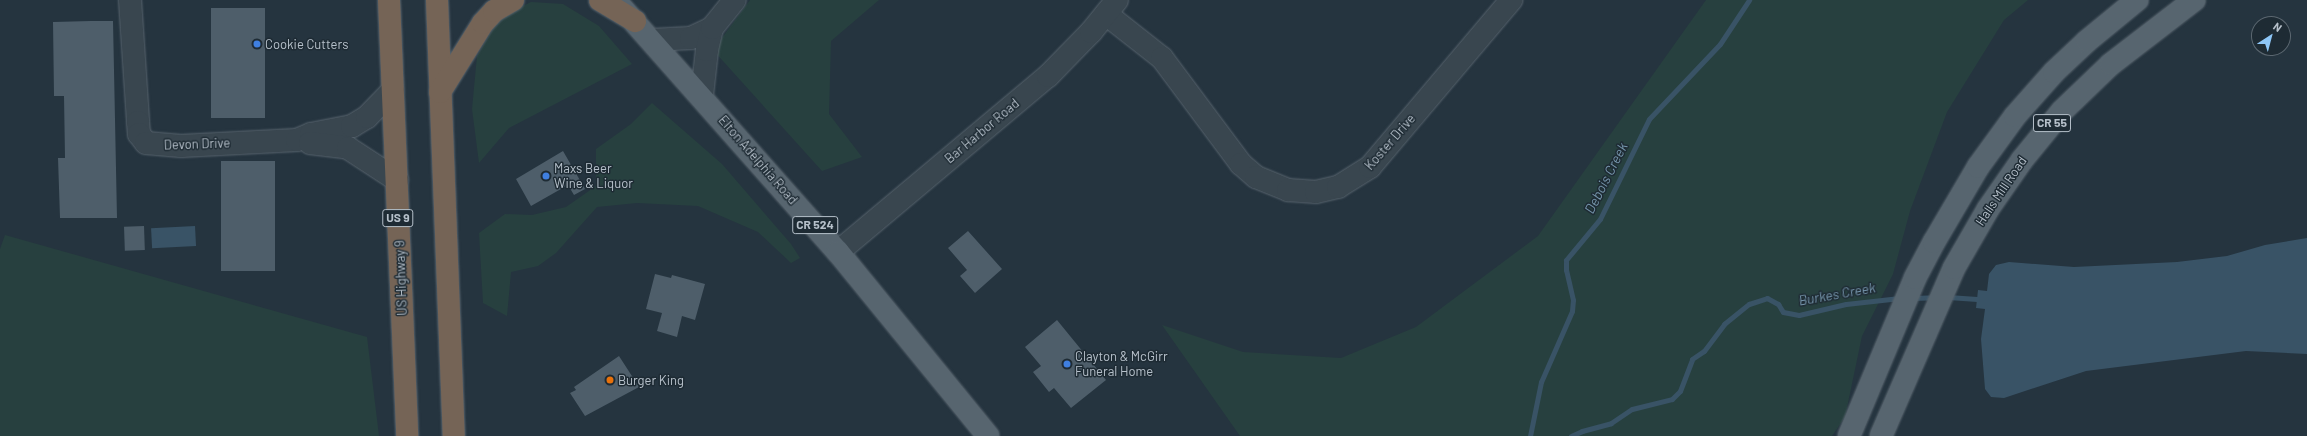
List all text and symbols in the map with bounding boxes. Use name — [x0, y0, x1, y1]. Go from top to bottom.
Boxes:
north arrow — [2251, 16, 2291, 56]
text: N — [2271, 19, 2285, 34]
place label: Cookie Cutters — [265, 36, 348, 52]
marker: Cookie Cutters — [252, 39, 262, 49]
street label: Bar Harbor Road — [942, 95, 1022, 167]
street label: Koster Drive — [1362, 111, 1418, 173]
street label: Elton Adelphia Road — [715, 113, 801, 207]
road number: CR 55 — [2033, 113, 2071, 133]
street label: Devon Drive — [164, 135, 230, 153]
water label: Debois Creek — [1581, 140, 1631, 216]
street label: Halls Mill Road — [1972, 154, 2030, 228]
place label: Maxs Beer Wine & Liquor — [554, 161, 633, 192]
marker: Maxs Beer Wine & Liquor — [541, 171, 551, 181]
road number: US 9 — [382, 208, 414, 228]
road number: CR 524 — [792, 215, 838, 235]
street label: US Highway 9 — [392, 240, 410, 316]
water label: Burkes Creek — [1797, 279, 1877, 309]
place label: Clayton & McGirr Funeral Home — [1075, 349, 1168, 380]
marker: Clayton & McGirr Funeral Home — [1062, 359, 1072, 369]
place label: Burger King — [618, 372, 684, 388]
marker: Burger King — [605, 375, 615, 385]

